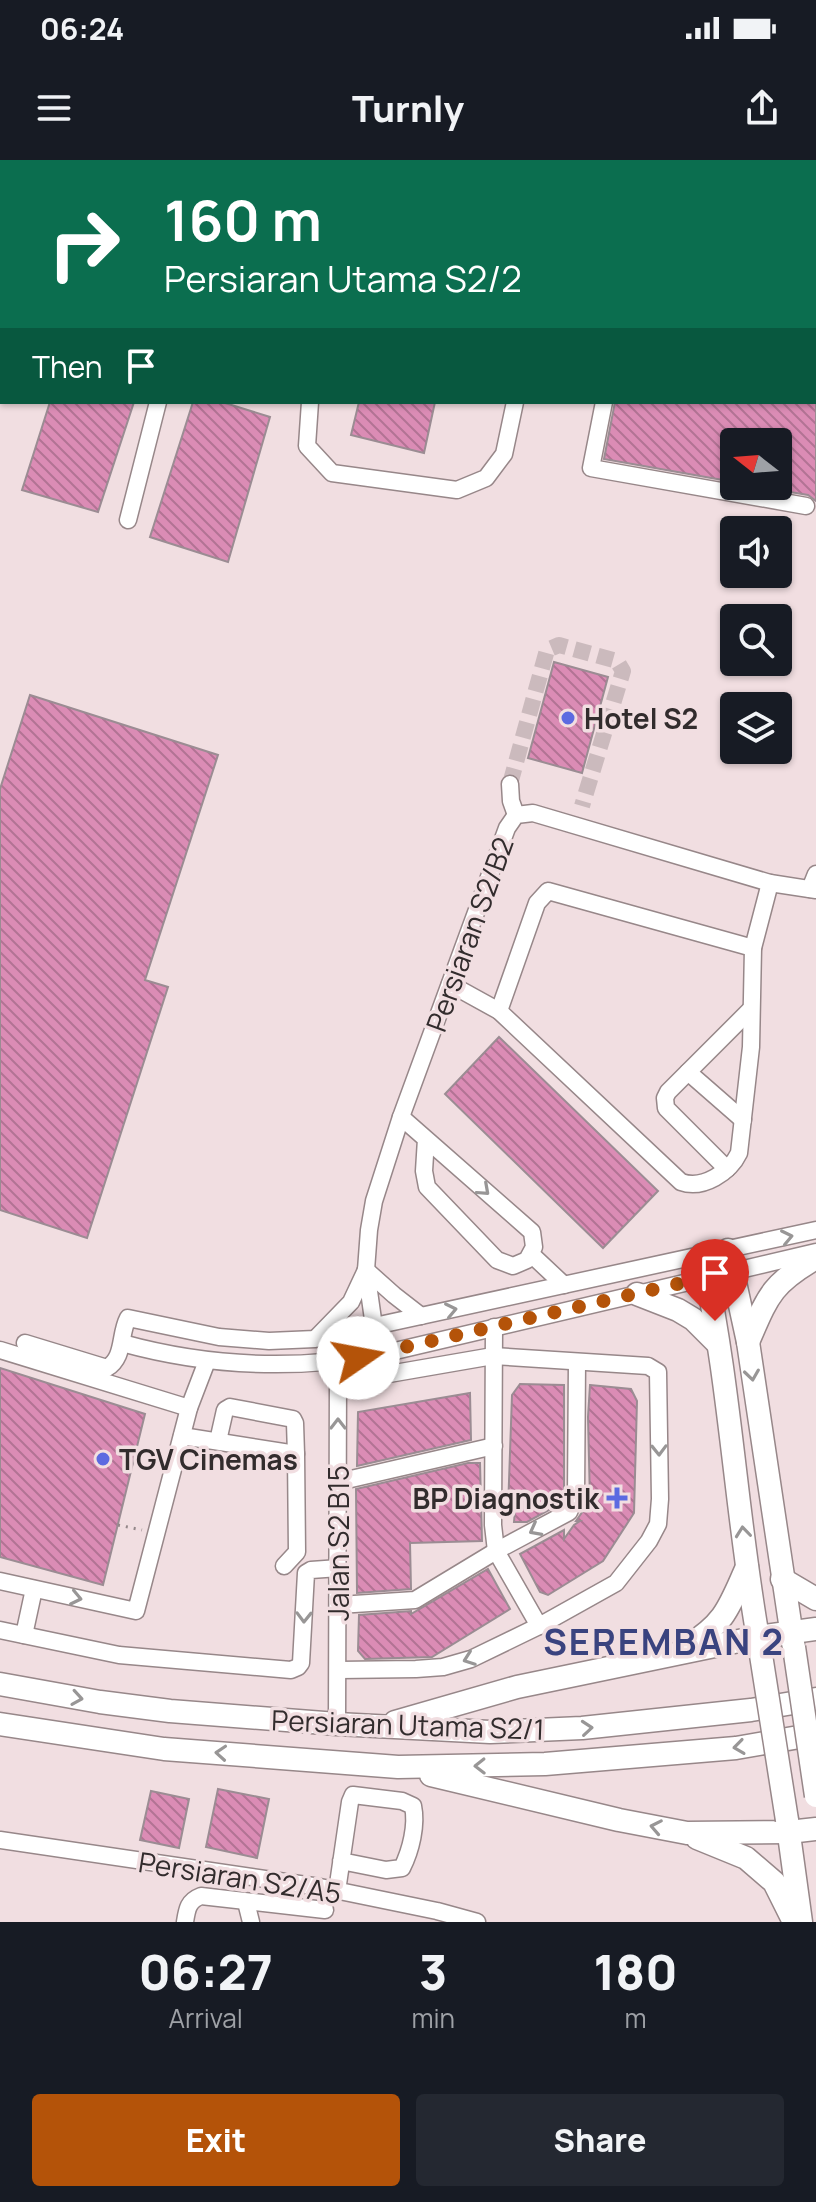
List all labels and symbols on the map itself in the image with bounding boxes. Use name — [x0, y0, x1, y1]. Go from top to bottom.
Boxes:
north arrow — [720, 428, 792, 500]
place label: Hotel S2 — [584, 699, 698, 737]
marker: Hotel S2 — [559, 709, 577, 727]
street label: Persiaran S2/B2 — [416, 832, 522, 1036]
one-way arrow — [475, 1181, 490, 1195]
one-way arrow — [780, 1229, 793, 1246]
pin — [681, 1239, 749, 1321]
one-way arrow — [444, 1302, 457, 1319]
position arrow — [316, 1316, 400, 1400]
one-way arrow — [743, 1369, 760, 1382]
one-way arrow — [329, 1417, 346, 1430]
place label: TGV Cinemas — [119, 1440, 298, 1478]
one-way arrow — [651, 1444, 668, 1457]
marker: TGV Cinemas — [94, 1450, 112, 1468]
street label: Jalan S2 B15 — [319, 1465, 357, 1621]
place label: BP Diagnostik — [413, 1479, 600, 1517]
marker: BP Diagnostik — [606, 1487, 628, 1509]
one-way arrow — [529, 1521, 544, 1536]
one-way arrow — [735, 1525, 752, 1538]
one-way arrow — [69, 1589, 82, 1606]
one-way arrow — [295, 1611, 313, 1624]
district label: SEREMBAN 2 — [543, 1617, 785, 1666]
one-way arrow — [463, 1649, 477, 1665]
one-way arrow — [70, 1689, 84, 1706]
street label: Persiaran Utama S2/1 — [271, 1700, 545, 1748]
one-way arrow — [581, 1719, 594, 1736]
one-way arrow — [732, 1738, 746, 1755]
one-way arrow — [214, 1745, 227, 1762]
one-way arrow — [473, 1757, 486, 1774]
one-way arrow — [650, 1819, 663, 1836]
street label: Persiaran S2/A5 — [136, 1842, 344, 1912]

